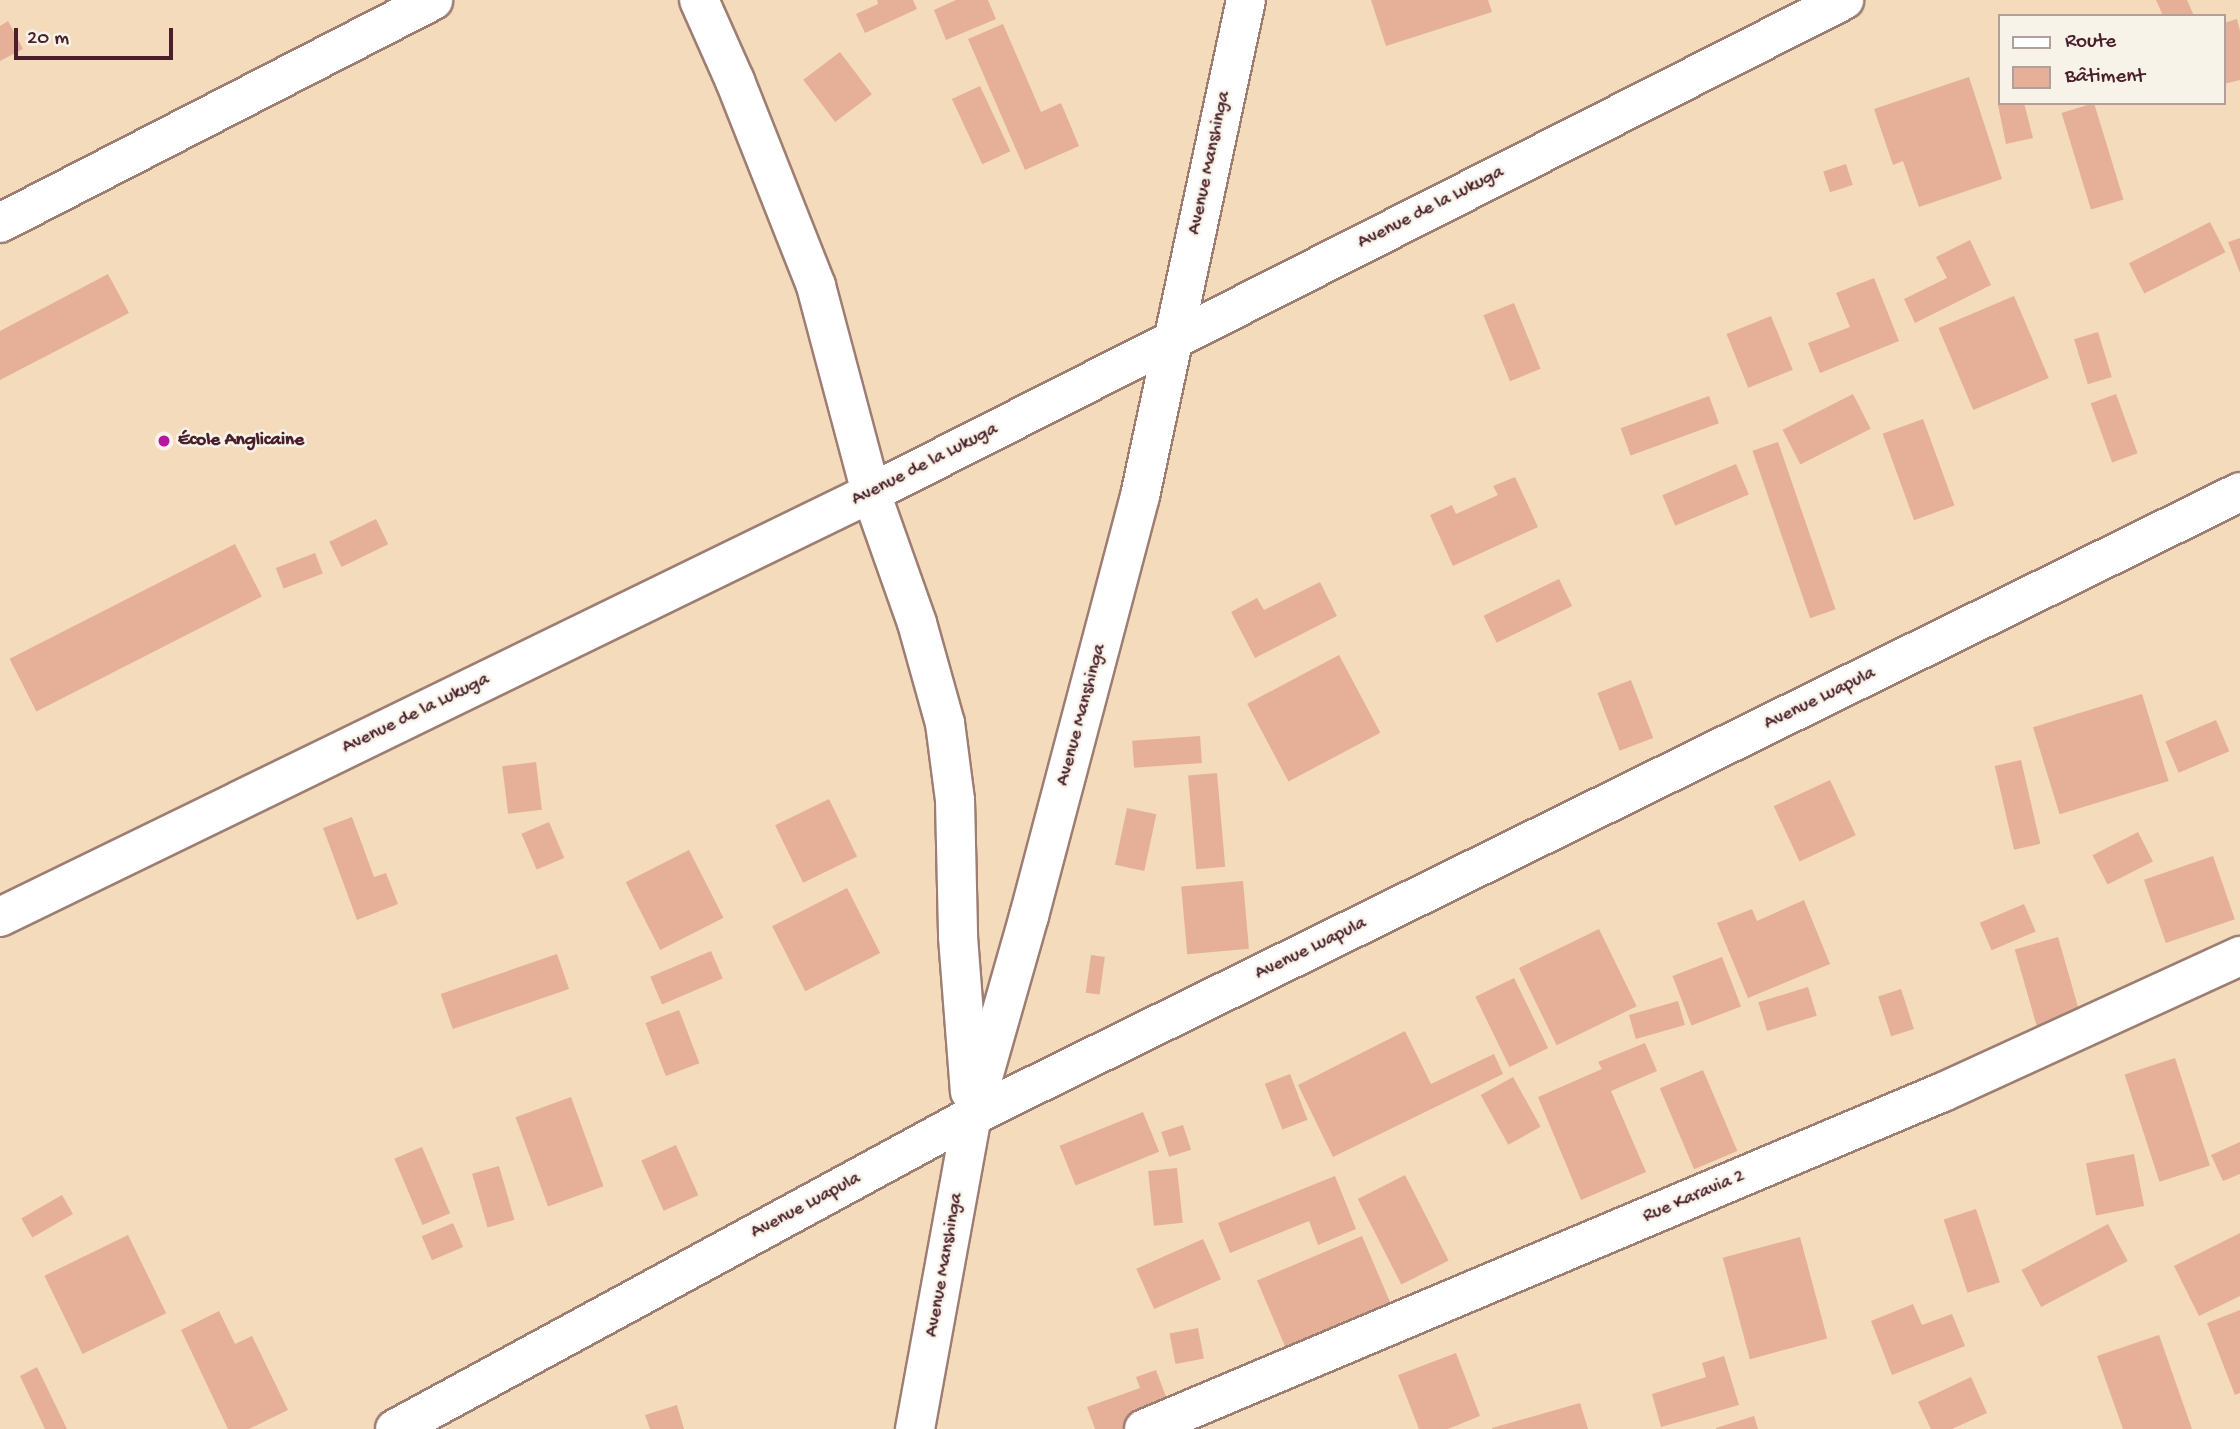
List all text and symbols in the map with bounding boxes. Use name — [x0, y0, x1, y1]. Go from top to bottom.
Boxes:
scale bar — [18, 14, 177, 58]
legend — [1998, 14, 2226, 105]
text: 20 m — [27, 27, 69, 52]
text: Route — [2065, 30, 2116, 55]
text: Bâtiment — [2065, 65, 2145, 90]
street label: Avenue Manshinga — [1184, 89, 1236, 237]
street label: Avenue de la Lukuga — [1354, 161, 1508, 255]
street label: Avenue de la Lukuga — [848, 418, 1002, 512]
place label: École Anglicaine — [178, 430, 304, 452]
marker: École Anglicaine — [156, 433, 172, 449]
street label: Avenue Manshinga — [1052, 641, 1112, 789]
street label: Avenue Luapula — [1761, 662, 1879, 736]
street label: Avenue de la Lukuga — [339, 668, 493, 760]
street label: Avenue Luapula — [1252, 912, 1370, 986]
street label: Rue Karavia 2 — [1640, 1165, 1748, 1229]
street label: Avenue Luapula — [747, 1168, 865, 1244]
street label: Avenue Manshinga — [921, 1191, 969, 1339]

